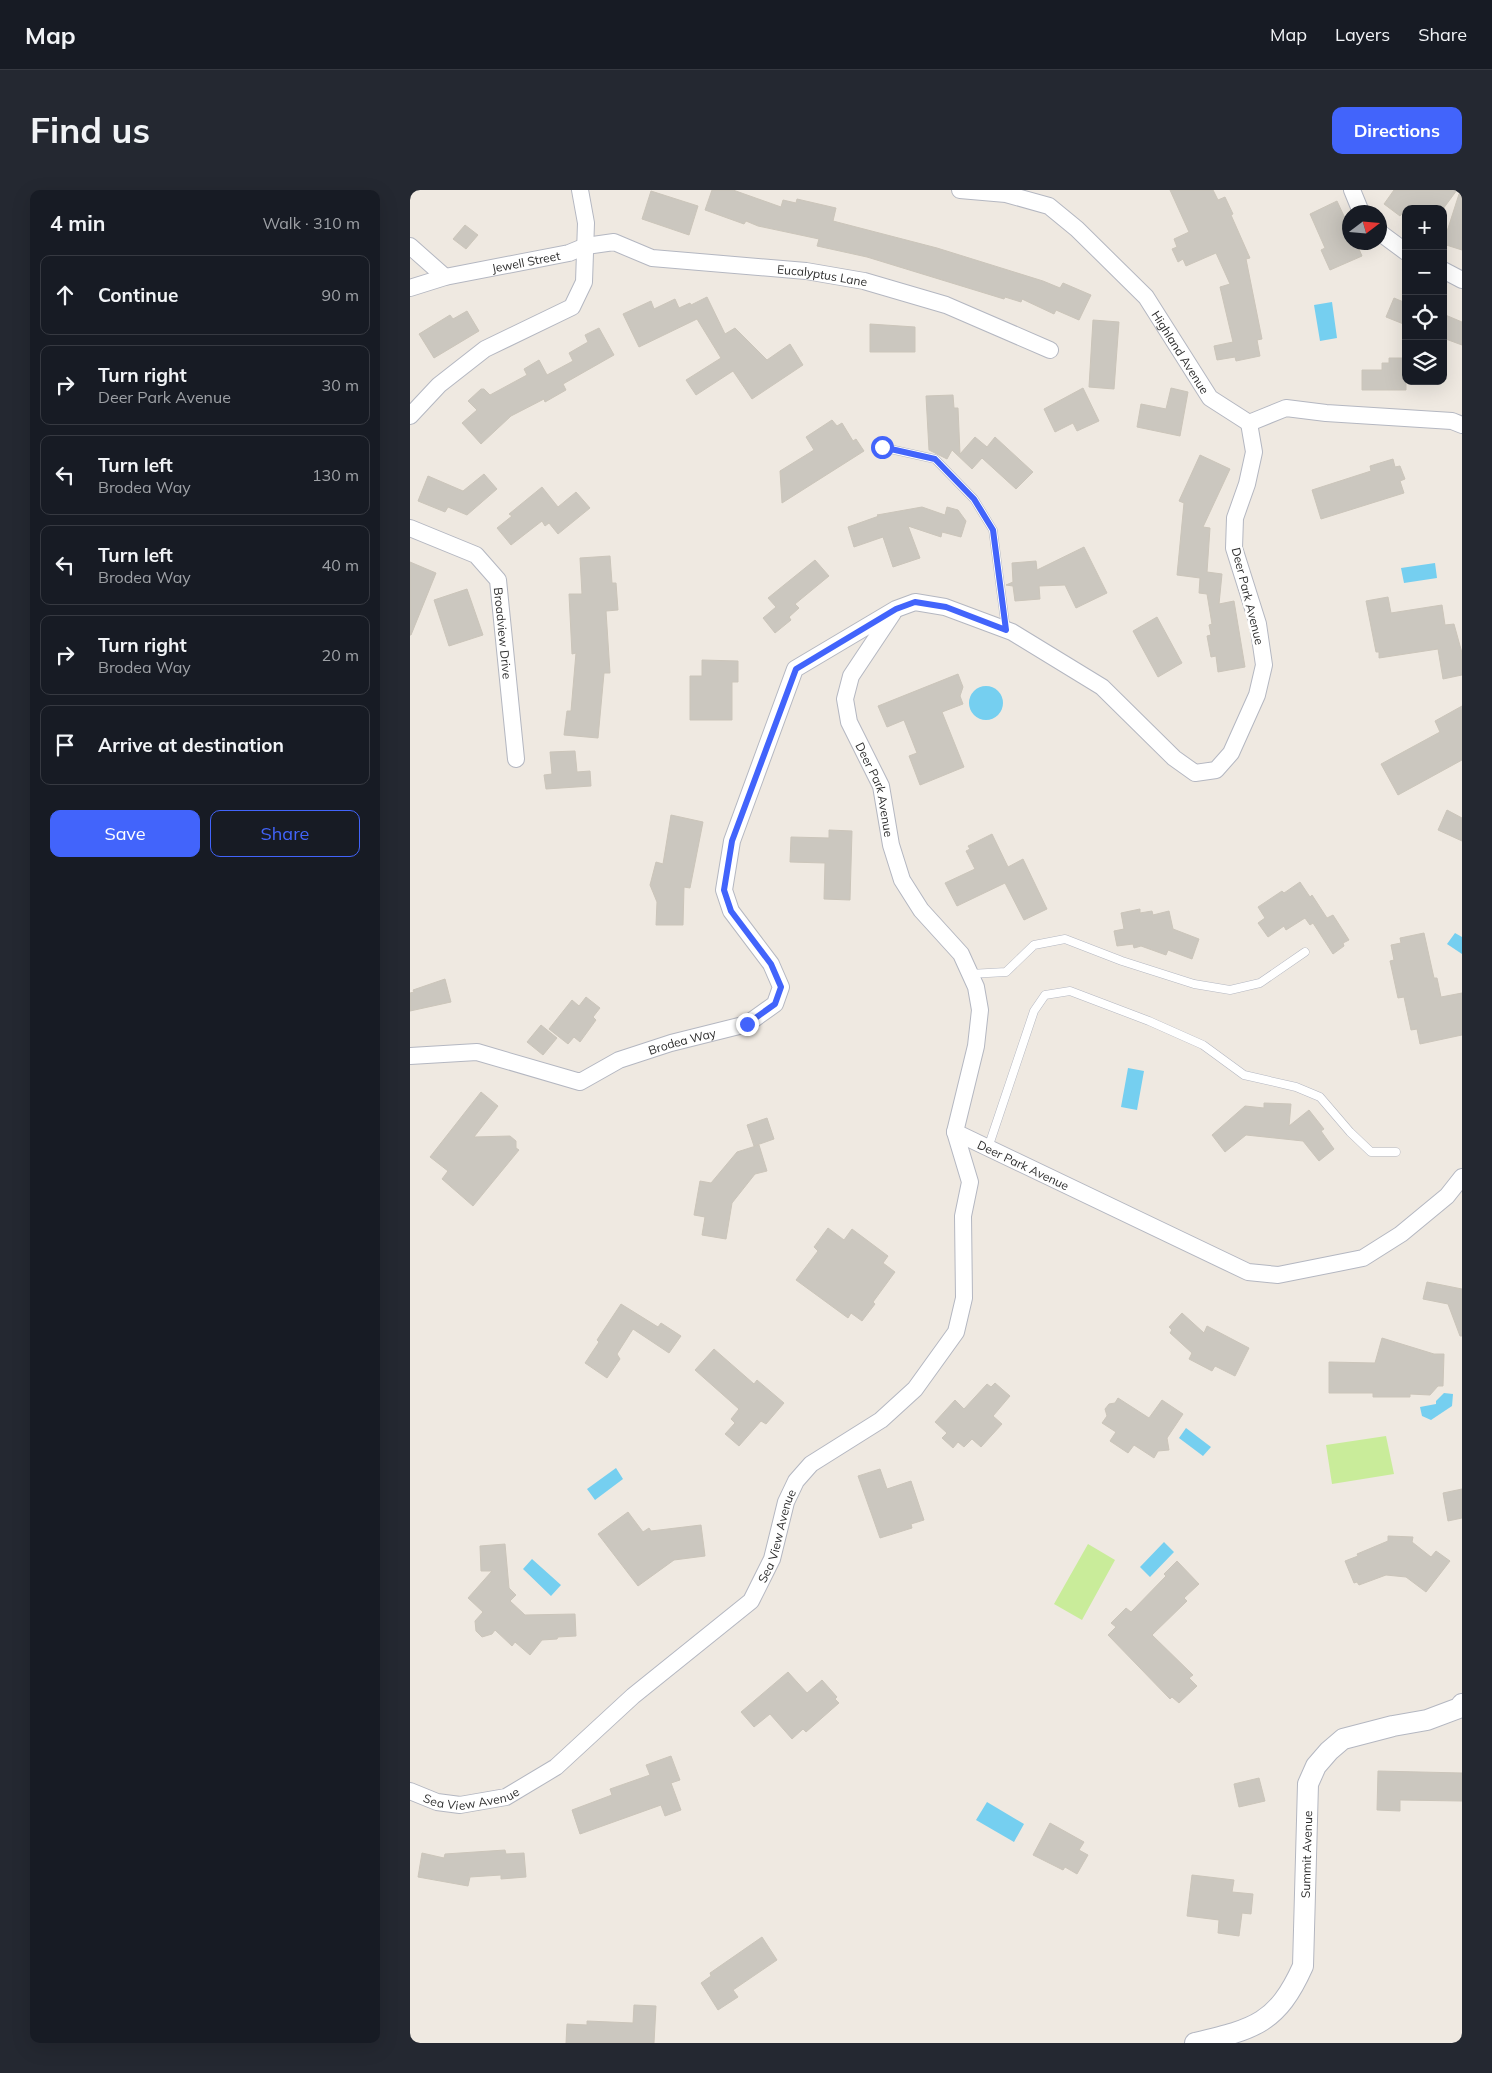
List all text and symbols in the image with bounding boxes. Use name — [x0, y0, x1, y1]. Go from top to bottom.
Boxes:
text: Map — [25, 20, 76, 50]
text: Map — [1270, 23, 1307, 46]
text: Layers — [1335, 23, 1390, 46]
text: Share — [1418, 23, 1467, 46]
button: Directions — [1332, 107, 1462, 154]
text: Find us — [30, 108, 150, 152]
north arrow — [1342, 205, 1387, 250]
map controls — [1402, 205, 1447, 385]
button: + — [1402, 205, 1447, 250]
text: 4 min — [50, 210, 105, 236]
text: Walk · 310 m — [262, 213, 360, 233]
street label: Jewell Street — [490, 247, 561, 275]
button: − — [1402, 250, 1447, 295]
street label: Eucalyptus Lane — [777, 261, 868, 289]
icon: ahead — [51, 281, 79, 309]
text: Continue — [98, 283, 178, 307]
text: 90 m — [322, 285, 359, 305]
button: locate — [1402, 295, 1447, 340]
street label: Highland Avenue — [1149, 308, 1213, 396]
button: layers — [1402, 340, 1447, 385]
text: Turn right — [98, 363, 187, 387]
icon: right — [51, 371, 79, 399]
text: 30 m — [322, 375, 359, 395]
text: Deer Park Avenue — [98, 387, 231, 407]
route start — [871, 436, 894, 459]
text: Turn left — [98, 453, 173, 477]
icon: left — [51, 461, 79, 489]
text: 130 m — [312, 465, 359, 485]
text: Brodea Way — [98, 477, 191, 497]
text: Turn left — [98, 543, 173, 567]
street label: Deer Park Avenue — [1229, 546, 1267, 646]
icon: left — [51, 551, 79, 579]
text: 40 m — [322, 555, 359, 575]
text: Brodea Way — [98, 567, 191, 587]
street label: Broadview Drive — [491, 587, 515, 680]
text: Turn right — [98, 633, 187, 657]
icon: right — [51, 641, 79, 669]
text: 20 m — [322, 645, 359, 665]
text: Brodea Way — [98, 657, 191, 677]
icon: arrive — [51, 731, 79, 759]
text: Arrive at destination — [98, 733, 284, 757]
street label: Deer Park Avenue — [853, 739, 897, 838]
button: Save — [50, 810, 200, 857]
button: Share — [210, 810, 360, 857]
route end — [736, 1013, 759, 1036]
street label: Brodea Way — [646, 1024, 718, 1057]
street label: Deer Park Avenue — [975, 1136, 1072, 1193]
street label: Sea View Avenue — [754, 1487, 799, 1585]
street label: Sea View Avenue — [421, 1784, 522, 1813]
street label: Summit Avenue — [1297, 1810, 1315, 1898]

